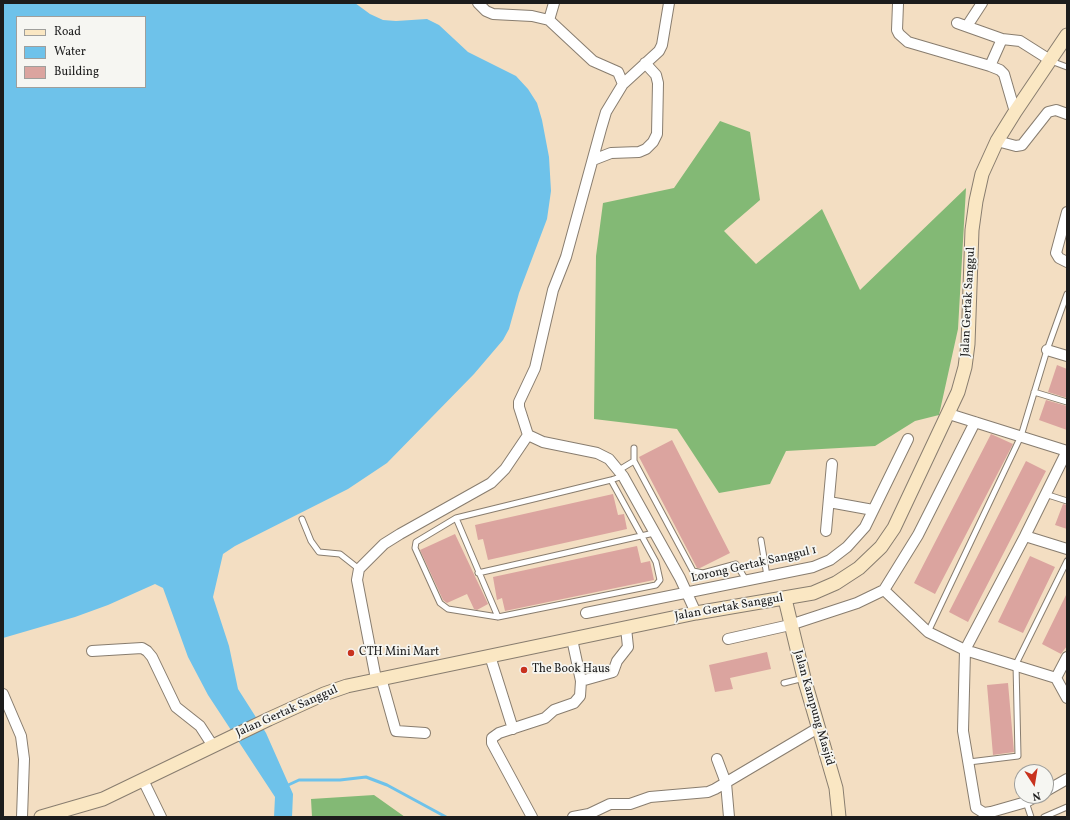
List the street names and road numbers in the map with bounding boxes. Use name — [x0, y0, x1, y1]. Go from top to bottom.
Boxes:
street label: Jalan Gertak Sanggul — [959, 247, 979, 357]
street label: Lorong Gertak Sanggul 1 — [690, 544, 818, 586]
street label: Jalan Gertak Sanggul — [674, 591, 784, 625]
street label: Jalan Kampung Masjid — [790, 649, 836, 767]
street label: Jalan Gertak Sanggul — [234, 683, 340, 741]

